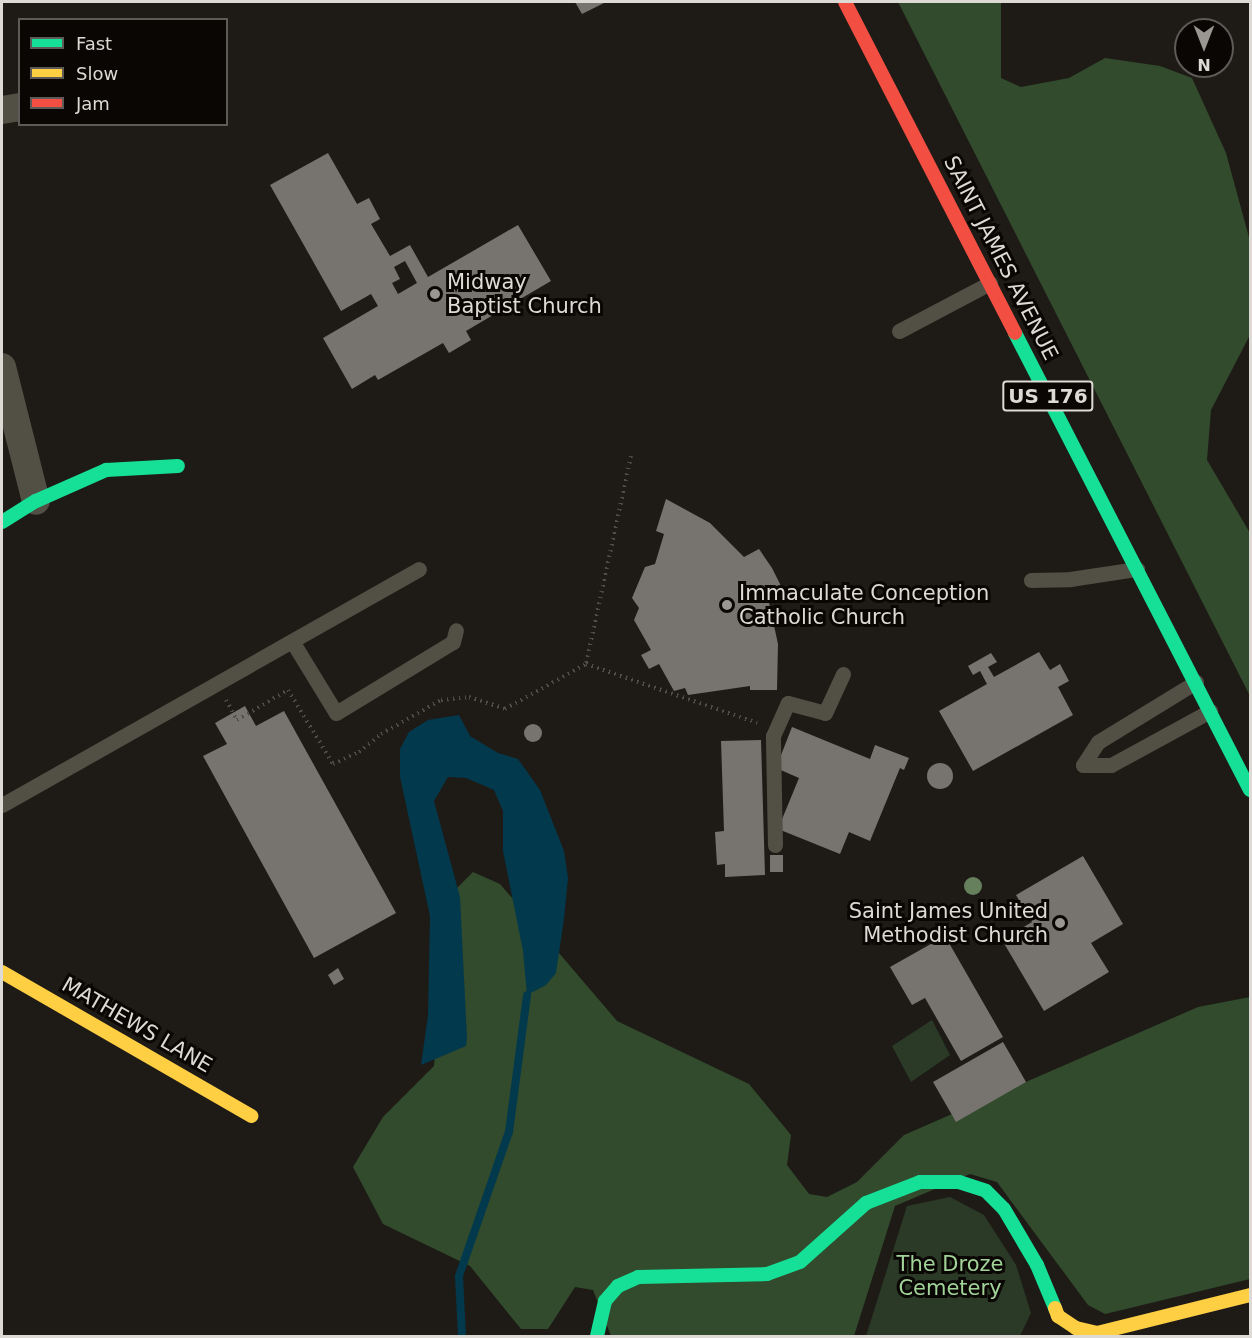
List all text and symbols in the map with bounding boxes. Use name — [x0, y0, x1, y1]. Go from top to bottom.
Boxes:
legend — [18, 18, 228, 126]
north arrow — [1174, 18, 1234, 78]
text: Fast — [76, 33, 112, 54]
text: N — [1197, 55, 1211, 74]
text: Slow — [76, 63, 118, 84]
text: Jam — [76, 93, 110, 114]
street label: SAINT JAMES AVENUE — [938, 152, 1064, 364]
place label: Midway Baptist Church — [447, 269, 602, 319]
marker: Midway Baptist Church — [428, 287, 442, 301]
road number: US 176 — [1002, 379, 1094, 413]
place label: Immaculate Conception Catholic Church — [739, 580, 989, 630]
marker: Immaculate Conception Catholic Church — [720, 598, 734, 612]
place label: Saint James United Methodist Church — [849, 898, 1048, 948]
marker: Saint James United Methodist Church — [1053, 916, 1067, 930]
street label: MATHEWS LANE — [58, 972, 216, 1078]
park label: The Droze Cemetery — [897, 1251, 1003, 1301]

